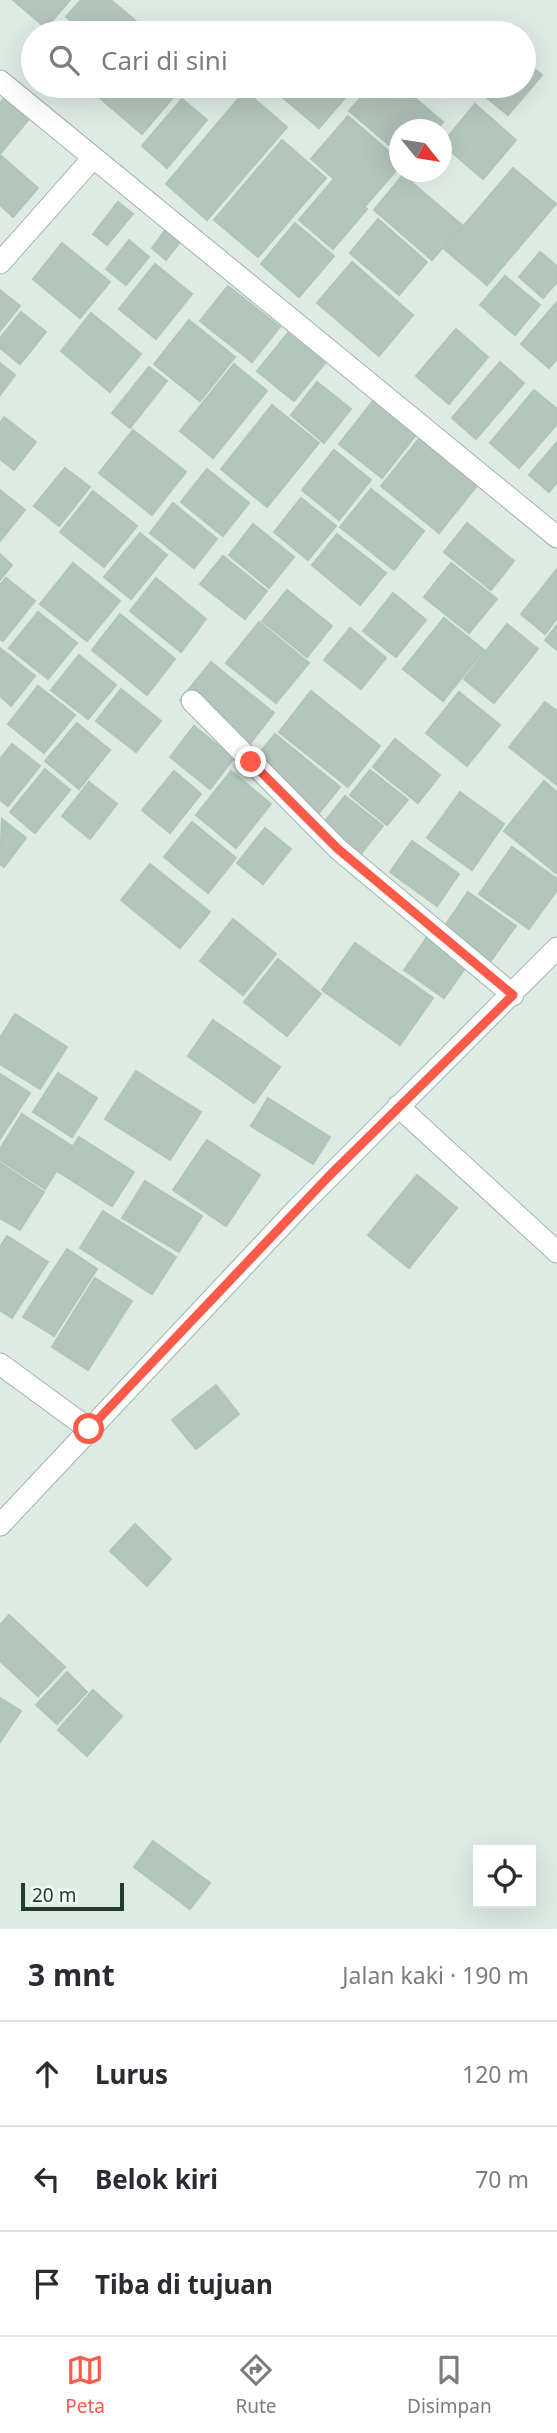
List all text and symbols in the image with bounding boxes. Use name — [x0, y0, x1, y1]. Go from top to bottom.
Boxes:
search box — [21, 21, 536, 98]
icon: search — [45, 41, 83, 79]
text: Cari di sini — [101, 42, 228, 78]
north arrow — [389, 119, 452, 182]
route end — [235, 746, 266, 777]
route start — [73, 1413, 104, 1444]
map controls — [473, 1845, 536, 1908]
button: locate — [473, 1845, 536, 1908]
scale bar — [21, 1880, 124, 1912]
text: 20 m — [32, 1882, 76, 1908]
text: 3 mnt — [28, 1954, 115, 1995]
text: Jalan kaki · 190 m — [342, 1959, 529, 1991]
icon: ahead — [28, 2055, 66, 2093]
text: Lurus — [95, 2056, 168, 2092]
text: 120 m — [462, 2058, 529, 2090]
icon: left — [28, 2160, 66, 2198]
text: Belok kiri — [95, 2161, 218, 2197]
text: 70 m — [475, 2163, 529, 2195]
icon: arrive — [28, 2265, 66, 2303]
text: Tiba di tujuan — [95, 2266, 273, 2302]
tab: Peta — [65, 2351, 105, 2419]
tab: Rute — [235, 2351, 277, 2419]
tab: Disimpan — [407, 2351, 492, 2419]

